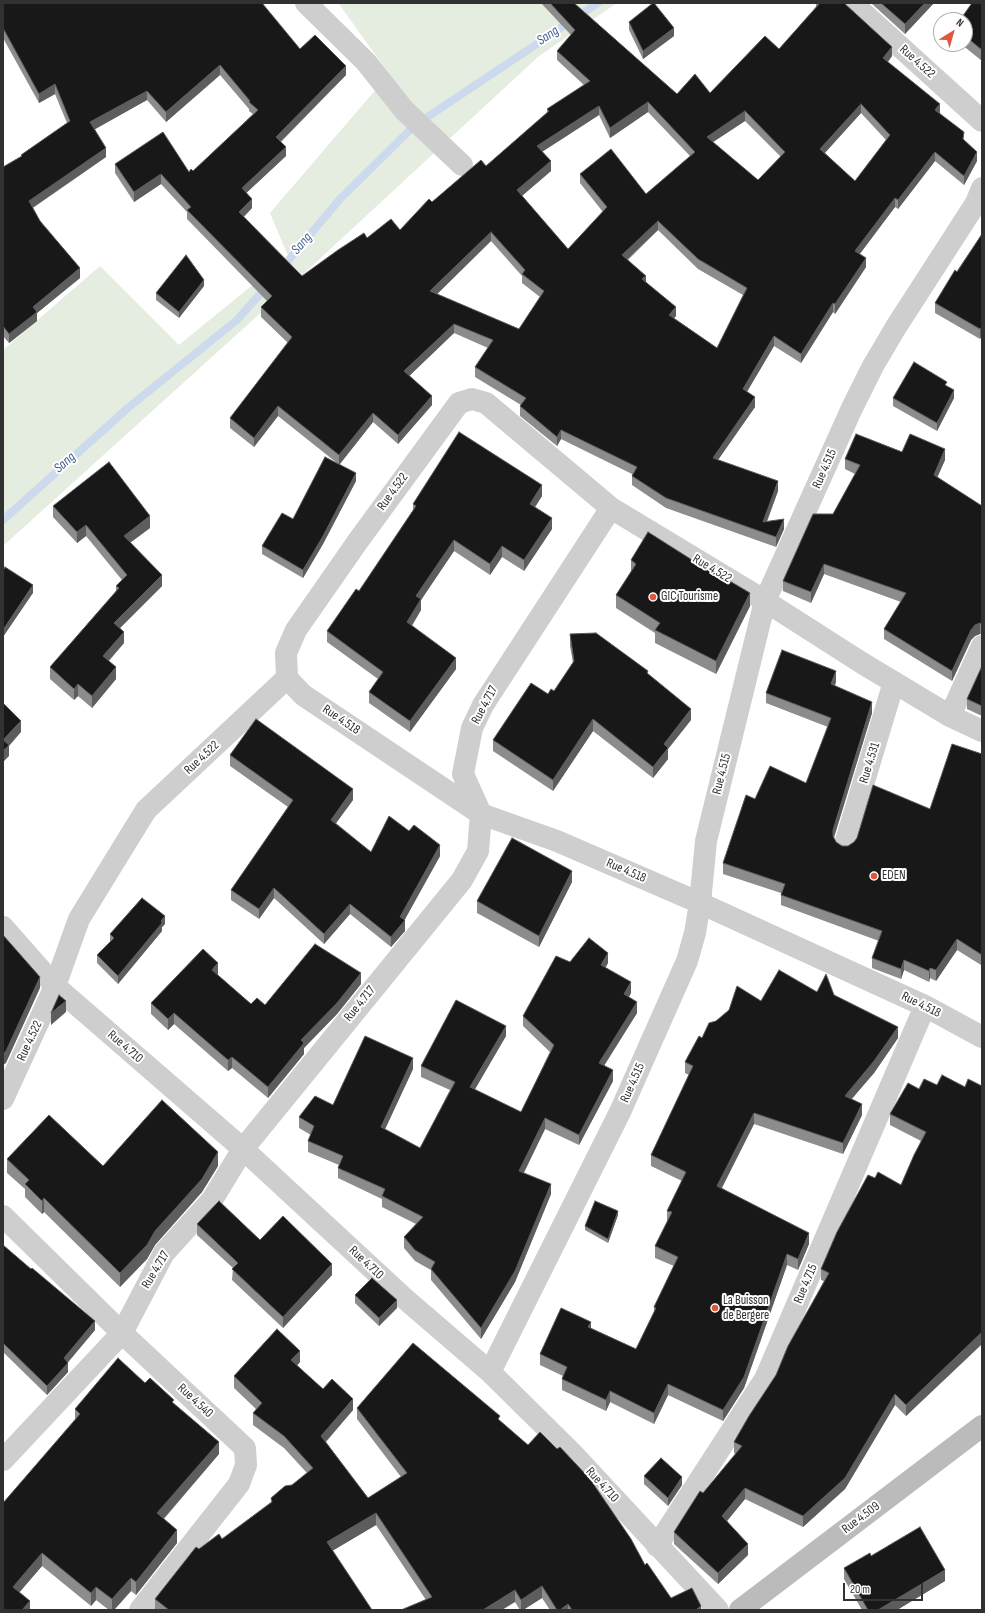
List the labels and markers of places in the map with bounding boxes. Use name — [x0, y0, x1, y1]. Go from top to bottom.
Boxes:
place label: GIC Tourisme — [661, 589, 718, 605]
marker: GIC Tourisme — [648, 592, 658, 602]
place label: EDEN — [882, 868, 906, 884]
marker: EDEN — [869, 871, 879, 881]
place label: La Buisson de Bergere — [723, 1293, 769, 1324]
marker: La Buisson de Bergere — [710, 1303, 720, 1313]

